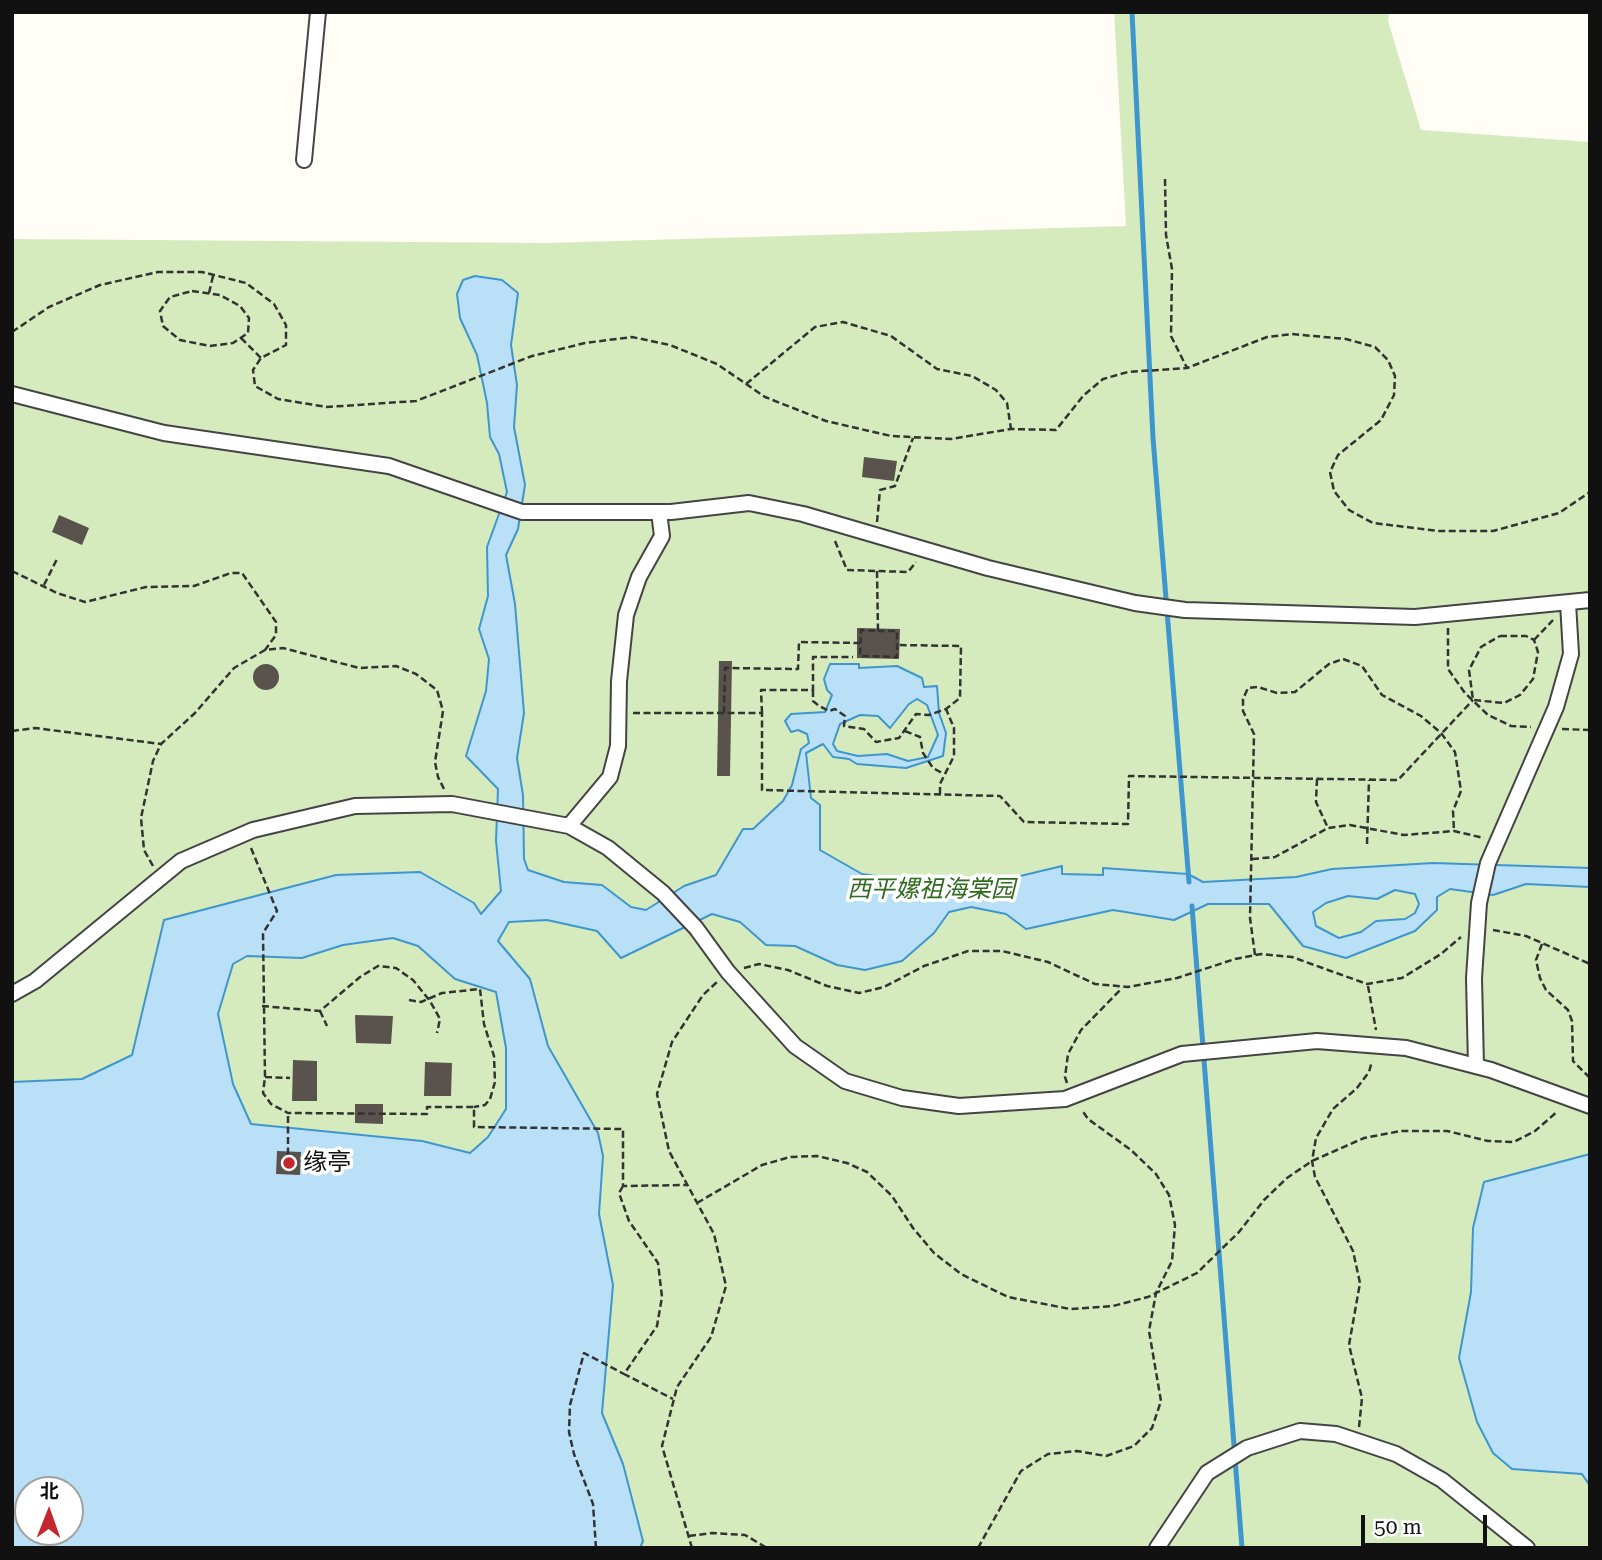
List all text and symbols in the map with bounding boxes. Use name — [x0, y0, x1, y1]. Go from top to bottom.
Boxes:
park label: 西平嫘祖海棠园 — [847, 876, 1015, 904]
place label: 缘亭 — [303, 1149, 351, 1177]
marker: 缘亭 — [281, 1155, 297, 1171]
north arrow — [14, 1476, 84, 1546]
text: 北 — [40, 1480, 59, 1503]
scale bar — [1364, 1500, 1490, 1544]
text: 50 m — [1374, 1515, 1422, 1539]

